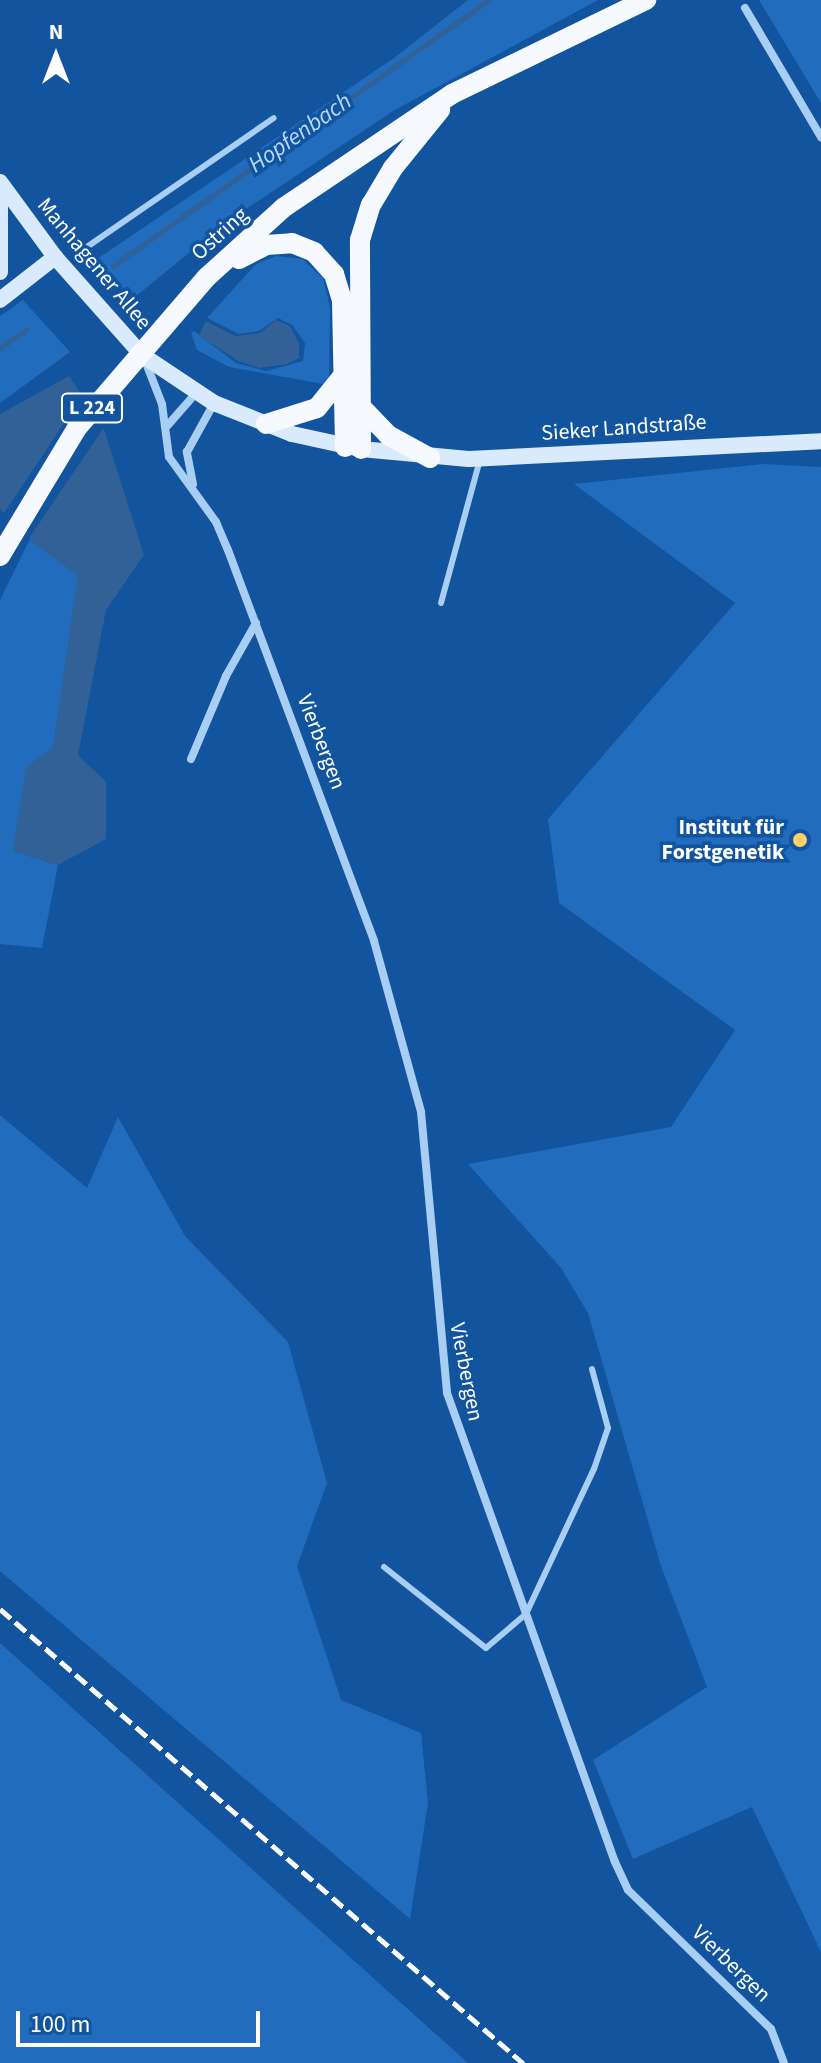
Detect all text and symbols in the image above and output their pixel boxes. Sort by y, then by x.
north arrow [16,16,96,96]
text: N [49,16,63,48]
water label: Hopfenbach [243,87,357,179]
street label: Manhagener Allee [31,193,157,335]
street label: Ostring [186,202,254,266]
road number: L 224 [60,392,124,424]
street label: Sieker Landstraße [541,409,707,447]
street label: Vierbergen [291,691,351,793]
place label: Institut für Forstgenetik [662,814,784,866]
marker: Institut für Forstgenetik [791,831,809,849]
street label: Vierbergen [444,1321,488,1423]
street label: Vierbergen [686,1920,776,2008]
scale bar [20,1995,264,2045]
text: 100 m [30,2007,90,2042]

